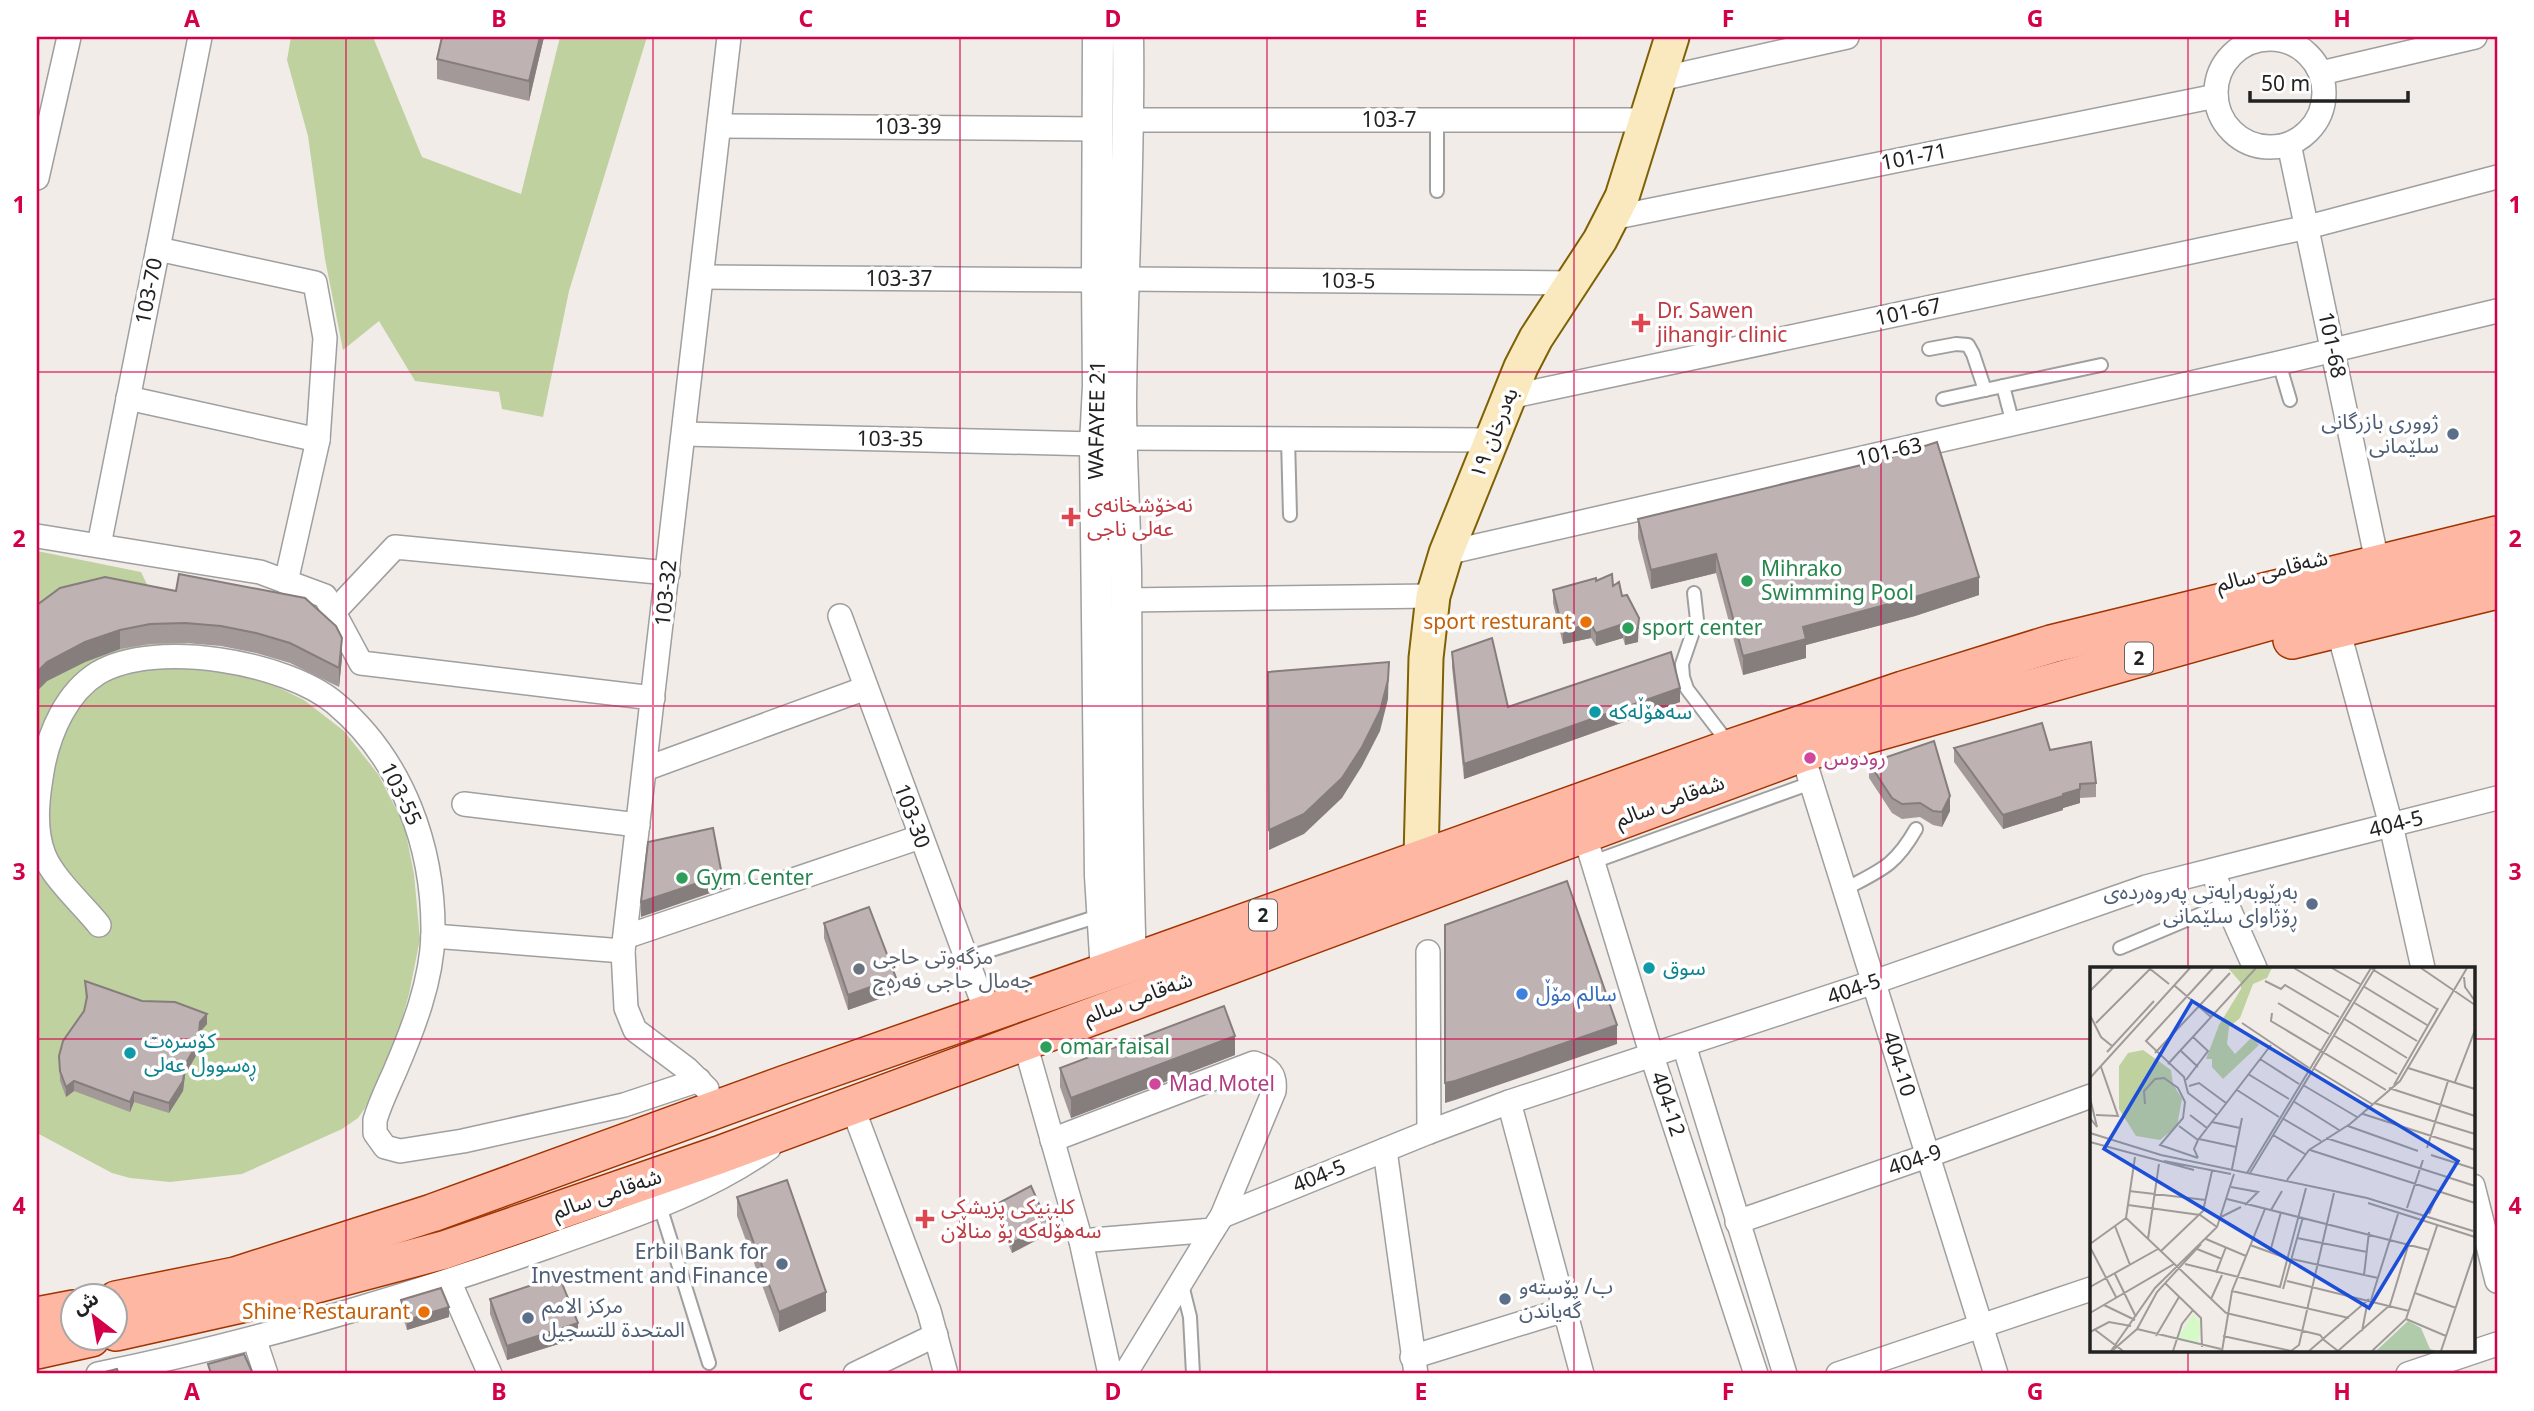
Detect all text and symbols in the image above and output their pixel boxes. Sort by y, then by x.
text: A [184,2,200,34]
text: B [491,2,507,34]
text: C [799,2,814,34]
text: D [1105,2,1121,34]
text: E [1415,2,1427,34]
text: F [1722,2,1734,34]
text: G [2027,2,2043,34]
text: H [2333,2,2351,34]
scale bar [2250,60,2408,104]
text: 50 m [2261,69,2310,97]
street label: 103-7 [1362,105,1416,133]
street label: 103-39 [875,112,941,140]
street label: 101-71 [1878,136,1949,176]
text: 1 [12,188,26,220]
text: 1 [2508,188,2522,220]
street label: 103-70 [128,255,168,326]
street label: 103-37 [866,264,932,292]
street label: 103-5 [1320,266,1376,294]
street label: 101-67 [1872,290,1943,332]
place label: Dr. Sawen jihangir clinic [1655,296,1787,348]
street label: 101-68 [2312,309,2354,380]
marker: Dr. Sawen jihangir clinic [1631,313,1651,333]
street label: WAFAYEE 21 [1081,360,1111,480]
street label: بەدرخان ١٩ [1462,383,1524,482]
place label: ژووری بازرگانی سلێمانی [2321,407,2439,459]
street label: 103-35 [856,423,924,453]
marker: ژووری بازرگانی سلێمانی [2445,426,2461,442]
street label: 101-63 [1853,430,1924,472]
place label: نەخۆشخانەی عەلی ناجی [1087,490,1193,542]
marker: نەخۆشخانەی عەلی ناجی [1061,507,1081,527]
text: 2 [12,522,26,554]
text: 2 [2508,522,2522,554]
street label: شەقامی سالم [2213,543,2331,599]
place label: Mihrako Swimming Pool [1761,554,1914,606]
street label: 103-32 [648,558,682,628]
marker: Mihrako Swimming Pool [1739,573,1755,589]
place label: sport resturant [1423,607,1572,635]
place label: sport center [1642,613,1763,641]
marker: sport resturant [1578,614,1594,630]
marker: sport center [1620,620,1636,636]
road number: 2 [2125,642,2153,674]
place label: سەهۆڵەکە [1609,696,1692,725]
marker: سەهۆڵەکە [1587,704,1603,720]
place label: رودوس [1824,743,1886,771]
marker: رودوس [1802,750,1818,766]
street label: 103-55 [375,757,429,830]
street label: شەقامی سالم [1611,767,1729,835]
street label: 103-30 [888,779,938,852]
street label: 404-5 [2366,803,2426,843]
text: 3 [12,855,26,887]
text: 3 [2508,855,2522,887]
place label: Gym Center [696,863,814,891]
marker: Gym Center [674,870,690,886]
place label: بەڕێوبەرایەتی پەروەردەی ڕۆژاوای سلێمانی [2104,877,2298,933]
marker: بەڕێوبەرایەتی پەروەردەی ڕۆژاوای سلێمانی [2304,896,2320,912]
road number: 2 [1249,900,1277,931]
place label: مزگه‌وتی حاجی جەمال حاجی فەرەج [873,942,1033,996]
place label: سوق [1663,953,1706,981]
marker: سوق [1641,960,1657,976]
marker: مزگه‌وتی حاجی جەمال حاجی فەرەج [851,961,867,977]
street label: شەقامی سالم [1079,964,1197,1032]
street label: 404-5 [1823,966,1884,1010]
inset map [2090,967,2474,1352]
place label: سالم مۆڵ [1536,978,1617,1009]
marker: سالم مۆڵ [1514,986,1530,1002]
place label: کۆسرەت ڕەسوول عەلی [144,1026,257,1082]
street label: 404-10 [1877,1028,1923,1100]
place label: omar faisal [1060,1032,1170,1060]
marker: omar faisal [1038,1039,1054,1055]
marker: کۆسرەت ڕەسوول عەلی [122,1045,138,1061]
street label: 404-12 [1645,1068,1693,1140]
place label: Mad Motel [1169,1069,1275,1097]
marker: Mad Motel [1147,1076,1163,1092]
street label: 404-9 [1884,1137,1945,1181]
street label: 404-5 [1288,1152,1349,1198]
street label: شەقامی سالم [548,1161,666,1227]
text: 4 [12,1189,26,1221]
text: 4 [2508,1189,2522,1221]
place label: کلینیکی پزیشکی سەهۆڵەکە بۆ مناڵان [941,1192,1102,1244]
marker: کلینیکی پزیشکی سەهۆڵەکە بۆ مناڵان [915,1209,935,1229]
place label: Erbil Bank for Investment and Finance [531,1237,768,1289]
marker: Erbil Bank for Investment and Finance [774,1256,790,1272]
place label: ب/ پۆستەو گەیاندن [1519,1272,1613,1324]
north arrow [60,1282,130,1352]
text: ش [67,1285,103,1320]
place label: مركز الامم المتحدة للتسجيل [542,1291,685,1343]
marker: ب/ پۆستەو گەیاندن [1497,1291,1513,1307]
place label: Shine Restaurant [242,1297,410,1325]
marker: Shine Restaurant [416,1304,432,1320]
marker: مركز الامم المتحدة للتسجيل [520,1310,536,1326]
text: A [184,1375,200,1407]
text: B [491,1375,507,1407]
text: C [799,1375,814,1407]
text: D [1105,1375,1121,1407]
text: E [1415,1375,1427,1407]
text: F [1722,1375,1734,1407]
text: G [2027,1375,2043,1407]
text: H [2333,1375,2351,1407]

